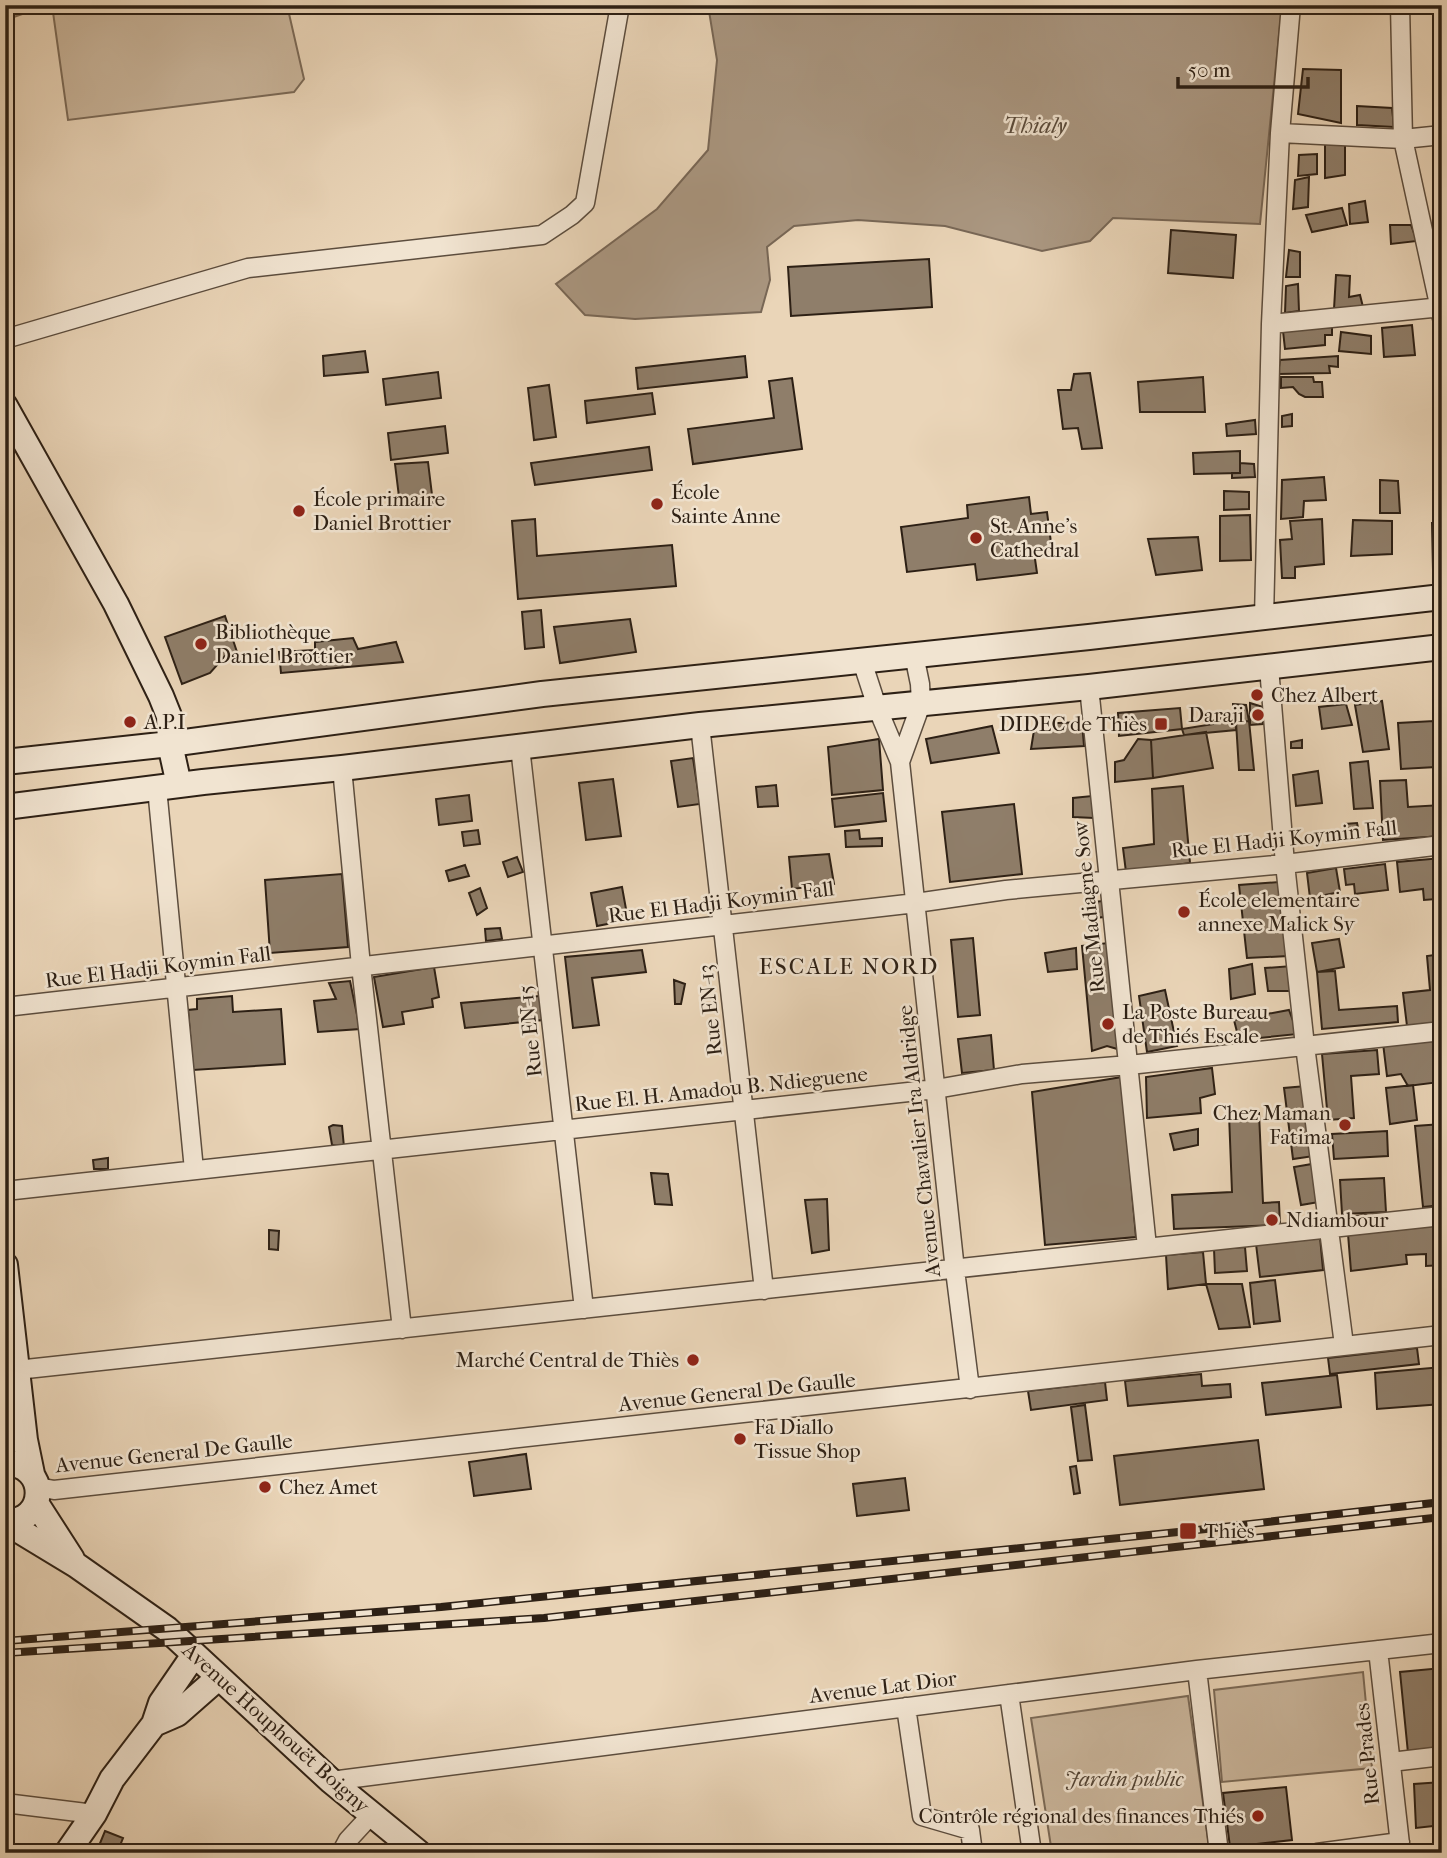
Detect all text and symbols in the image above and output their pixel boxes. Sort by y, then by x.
scale bar [1178,46,1307,90]
text: 50 m [1188,58,1231,82]
water label: Thialy [1004,112,1067,139]
place label: École Sainte Anne [671,480,780,528]
place label: École primaire Daniel Brottier [313,487,451,535]
marker: École Sainte Anne [649,496,665,512]
marker: École primaire Daniel Brottier [291,503,307,519]
place label: St. Anne's Cathedral [990,514,1079,562]
marker: St. Anne's Cathedral [968,530,984,546]
place label: Bibliothèque Daniel Brottier [215,620,353,668]
marker: Bibliothèque Daniel Brottier [193,636,209,652]
place label: Chez Albert [1271,683,1379,707]
marker: Chez Albert [1249,687,1265,703]
place label: Daraji [1188,703,1244,727]
marker: Daraji [1250,707,1266,723]
place label: A.P.I [143,710,186,734]
place label: DIDEC de Thiès [999,712,1147,736]
marker: A.P.I [122,714,138,730]
marker: DIDEC de Thiès [1153,716,1169,732]
street label: Rue El Hadji Koymin Fall [1170,815,1399,863]
street label: Rue Madiagne Sow [1068,818,1110,994]
street label: Rue El Hadji Koymin Fall [607,876,835,928]
place label: École elementaire annexe Malick Sy [1198,888,1360,936]
marker: École elementaire annexe Malick Sy [1176,904,1192,920]
street label: Rue El Hadji Koymin Fall [44,941,272,993]
district label: ESCALE NORD [759,953,939,980]
street label: Rue EN-13 [693,963,727,1057]
street label: Rue EN-15 [513,984,547,1078]
place label: La Poste Bureau de Thiés Escale [1122,1000,1268,1048]
street label: Avenue Chavalier Ira Aldridge [893,1004,945,1279]
marker: La Poste Bureau de Thiés Escale [1100,1016,1116,1032]
street label: Rue El. H. Amadou B. Ndieguene [573,1062,869,1116]
place label: Chez Maman Fatima [1213,1101,1331,1149]
marker: Chez Maman Fatima [1337,1117,1353,1133]
place label: Ndiambour [1286,1208,1389,1232]
marker: Ndiambour [1264,1212,1280,1228]
place label: Marché Central de Thiès [456,1348,679,1372]
marker: Marché Central de Thiès [685,1352,701,1368]
street label: Avenue General De Gaulle [616,1368,857,1416]
place label: Fa Diallo Tissue Shop [754,1415,861,1463]
street label: Avenue General De Gaulle [53,1429,294,1477]
marker: Fa Diallo Tissue Shop [732,1431,748,1447]
place label: Chez Amet [279,1475,378,1499]
marker: Chez Amet [257,1479,273,1495]
place label: Thiès [1204,1519,1255,1543]
marker: Thiès [1178,1521,1198,1541]
street label: Avenue Houphouët Boigny [177,1637,375,1819]
street label: Avenue Lat Dior [807,1666,958,1708]
street label: Rue Prades [1350,1702,1384,1806]
park label: Jardin public [1065,1767,1184,1791]
place label: Contrôle régional des finances Thiés [918,1804,1244,1828]
marker: Contrôle régional des finances Thiés [1250,1808,1266,1824]

